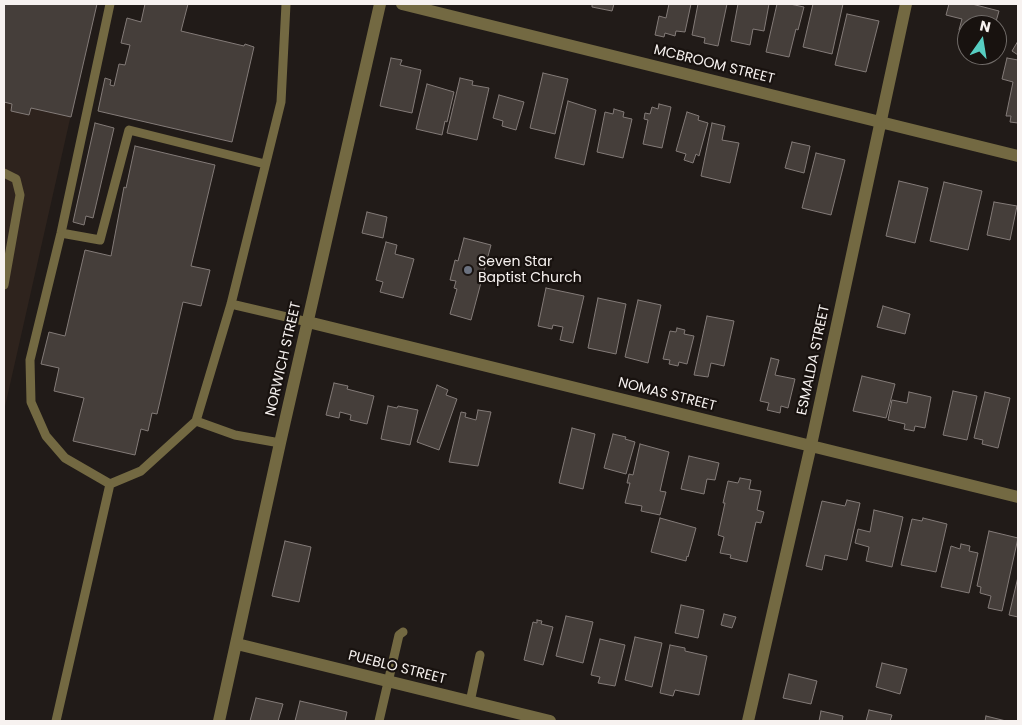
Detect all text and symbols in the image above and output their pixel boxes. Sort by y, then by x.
north arrow [957,15,1007,65]
text: N [978,15,993,37]
street label: MCBROOM STREET [652,42,776,88]
place label: Seven Star Baptist Church [478,254,582,286]
marker: Seven Star Baptist Church [462,264,474,276]
street label: NORWICH STREET [263,300,305,418]
street label: ESMALDA STREET [794,303,834,417]
street label: NOMAS STREET [616,375,718,415]
street label: PUEBLO STREET [346,648,448,688]

